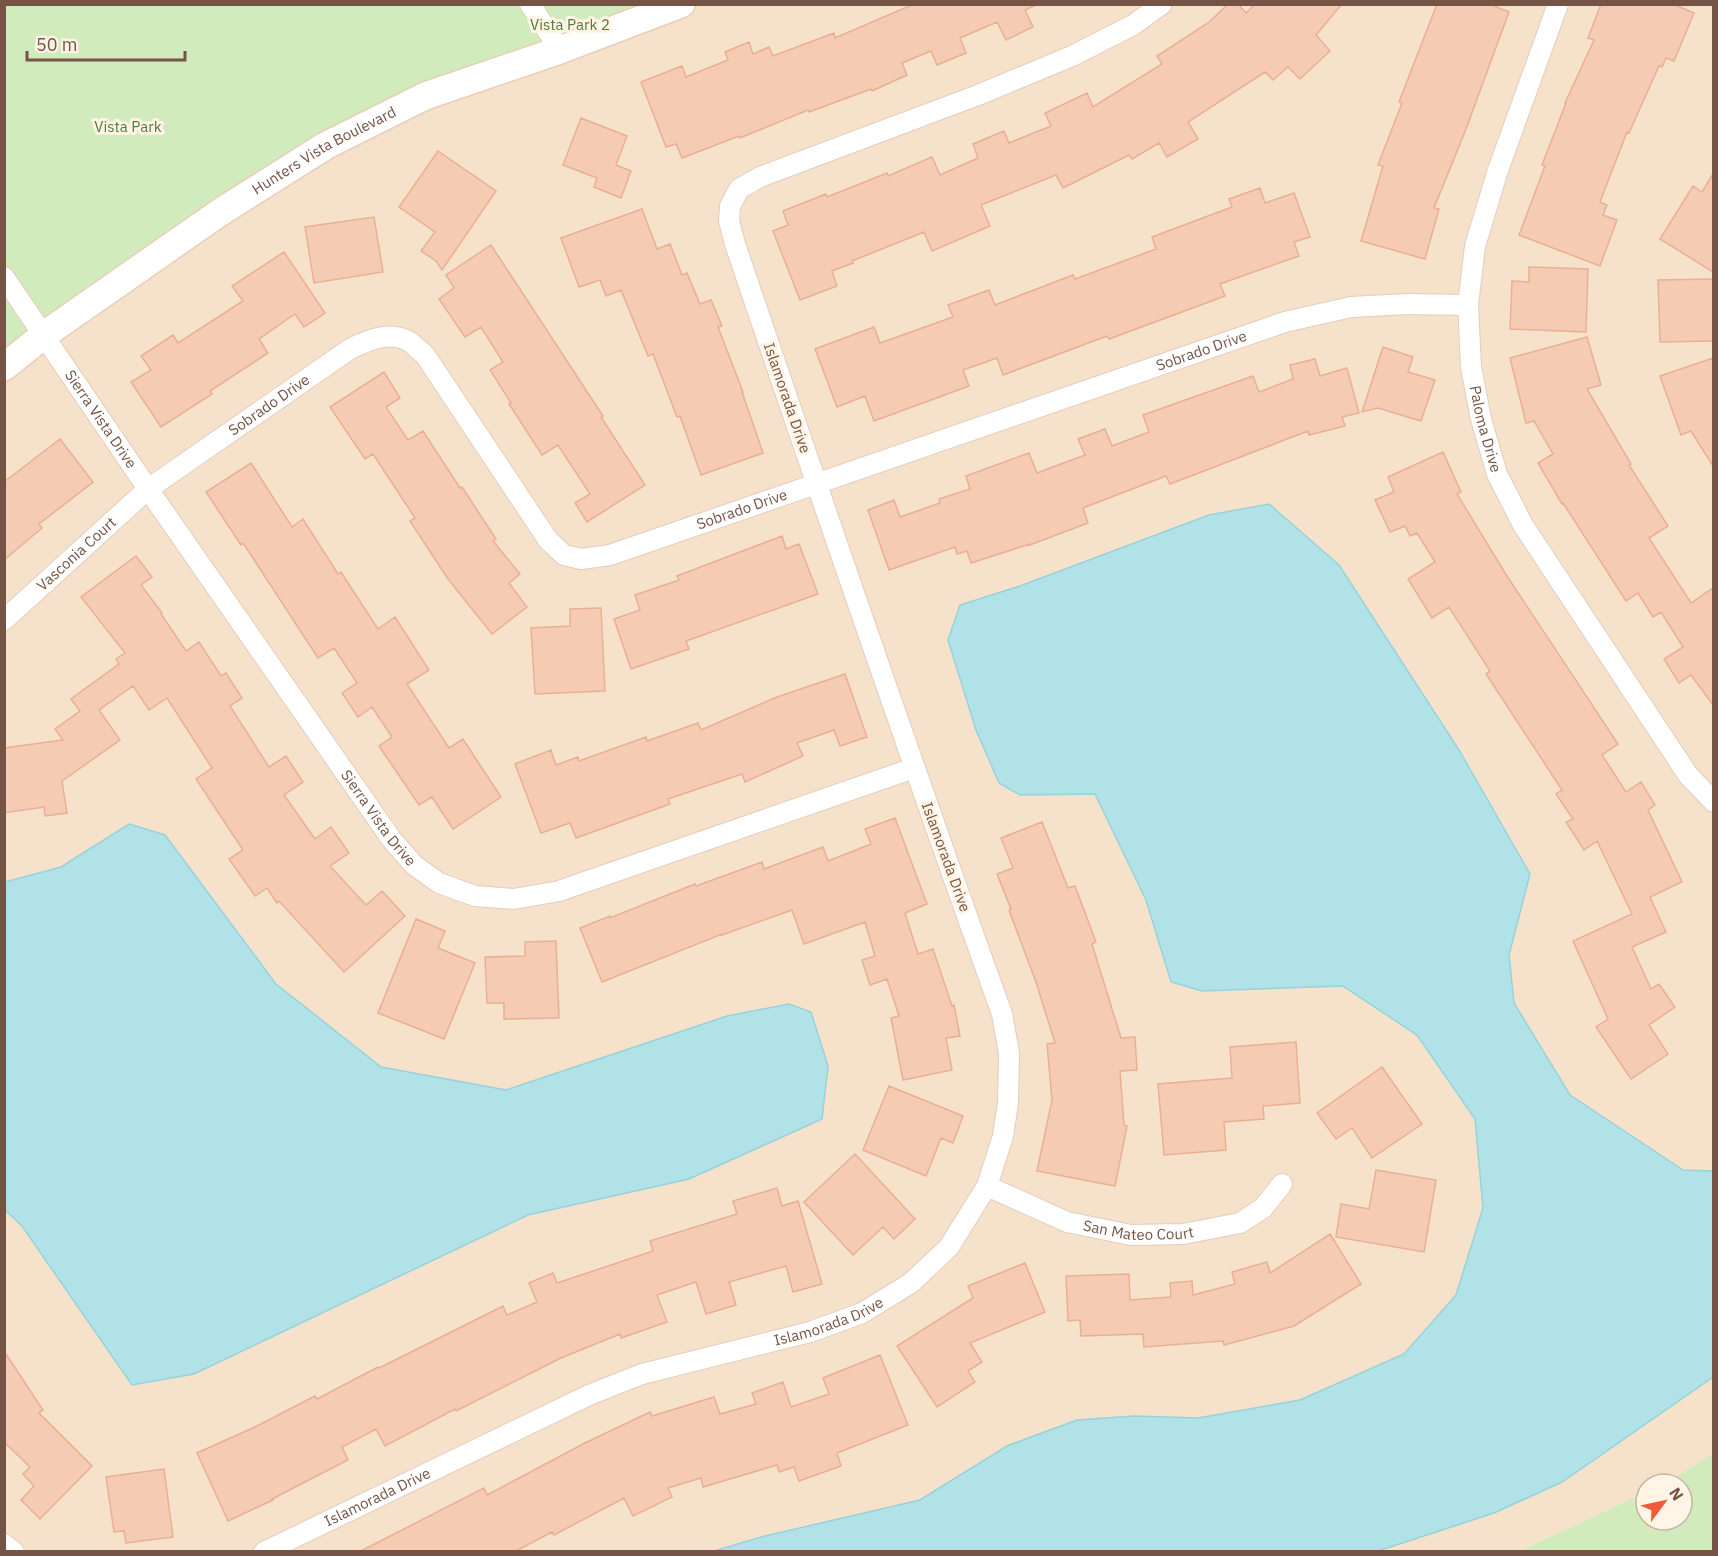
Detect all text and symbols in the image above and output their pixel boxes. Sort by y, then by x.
park label: Vista Park 2 [530,15,610,34]
scale bar [27,24,184,62]
text: 50 m [36,33,78,56]
street label: Hunters Vista Boulevard [248,102,399,199]
park label: Vista Park [94,117,162,136]
street label: Sobrado Drive [1153,326,1249,375]
street label: Islamorada Drive [760,340,815,455]
street label: Sierra Vista Drive [61,366,141,472]
street label: Sobrado Drive [224,370,313,439]
street label: Paloma Drive [1466,384,1506,474]
street label: Sobrado Drive [694,485,790,533]
street label: Vasconia Court [32,513,120,595]
street label: Sierra Vista Drive [337,766,421,870]
street label: Islamorada Drive [918,799,975,914]
street label: San Mateo Court [1081,1215,1195,1244]
street label: Islamorada Drive [772,1292,887,1350]
street label: Islamorada Drive [321,1463,433,1530]
north arrow [1634,1472,1694,1532]
text: N [1665,1484,1688,1504]

